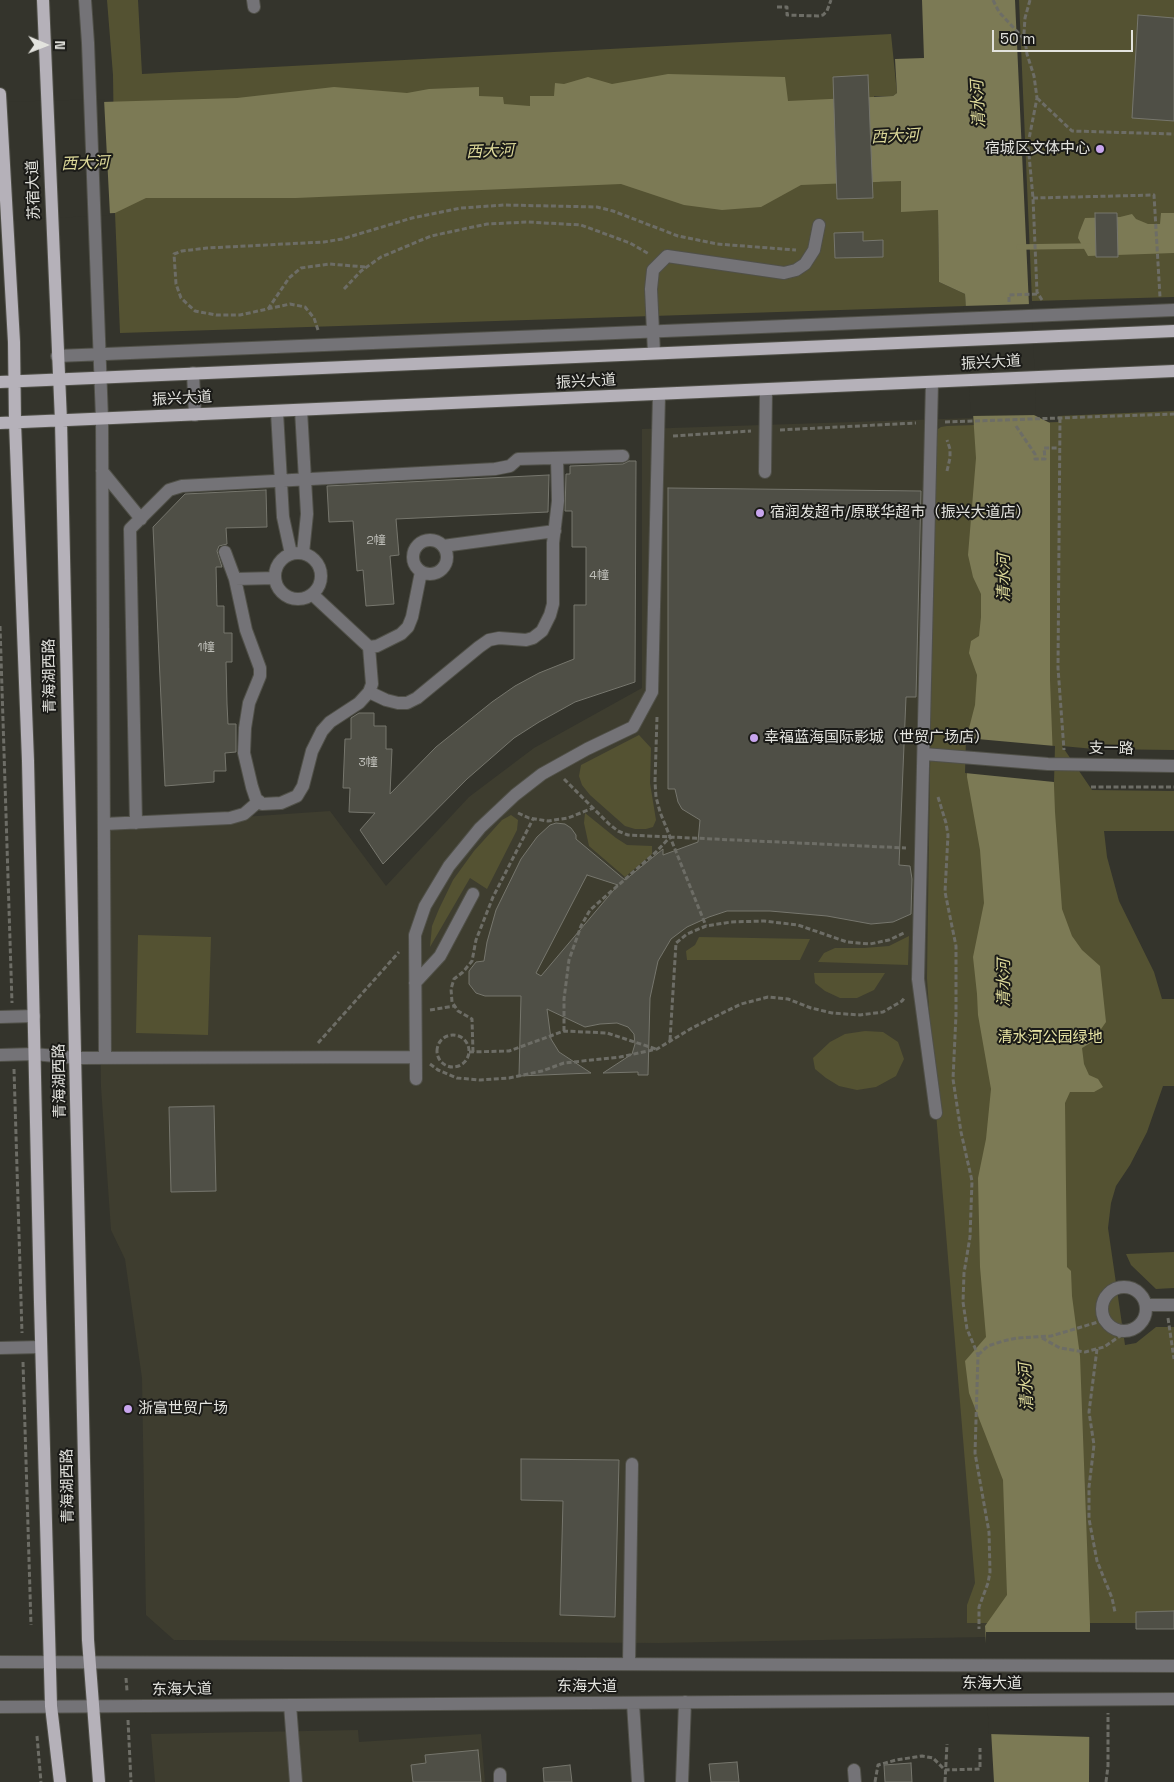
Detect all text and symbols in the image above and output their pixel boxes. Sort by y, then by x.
north arrow [20,20,70,70]
scale bar [994,20,1135,52]
text: 50 m [1000,29,1035,48]
text: N [51,40,69,50]
water label: 清水河 [968,80,990,128]
water label: 西大河 [871,126,919,148]
place label: 宿城区文体中心 [985,140,1090,158]
water label: 西大河 [466,142,514,162]
marker: 宿城区文体中心 [1094,143,1106,155]
water label: 西大河 [61,154,109,174]
street label: 苏宿大道 [24,160,44,220]
street label: 振兴大道 [961,352,1021,374]
street label: 振兴大道 [556,371,616,393]
street label: 振兴大道 [152,388,212,410]
place label: 宿润发超市/原联华超市（振兴大道店） [770,504,1031,522]
marker: 宿润发超市/原联华超市（振兴大道店） [754,507,766,519]
house number: 2幢 [366,534,386,548]
water label: 清水河 [995,554,1015,602]
house number: 4幢 [589,569,609,583]
street label: 青海湖西路 [40,638,60,714]
house number: 1幢 [197,641,215,655]
place label: 幸福蓝海国际影城（世贸广场店） [764,729,989,747]
marker: 幸福蓝海国际影城（世贸广场店） [748,732,760,744]
street label: 支一路 [1088,740,1134,758]
house number: 3幢 [358,756,378,770]
water label: 清水河 [995,959,1015,1007]
park label: 清水河公园绿地 [998,1029,1102,1047]
street label: 青海湖西路 [50,1043,70,1119]
water label: 清水河 [1016,1363,1038,1411]
place label: 浙富世贸广场 [138,1400,228,1418]
marker: 浙富世贸广场 [122,1403,134,1415]
street label: 青海湖西路 [58,1448,78,1524]
street label: 东海大道 [962,1675,1022,1693]
street label: 东海大道 [557,1678,617,1696]
street label: 东海大道 [152,1680,212,1700]

